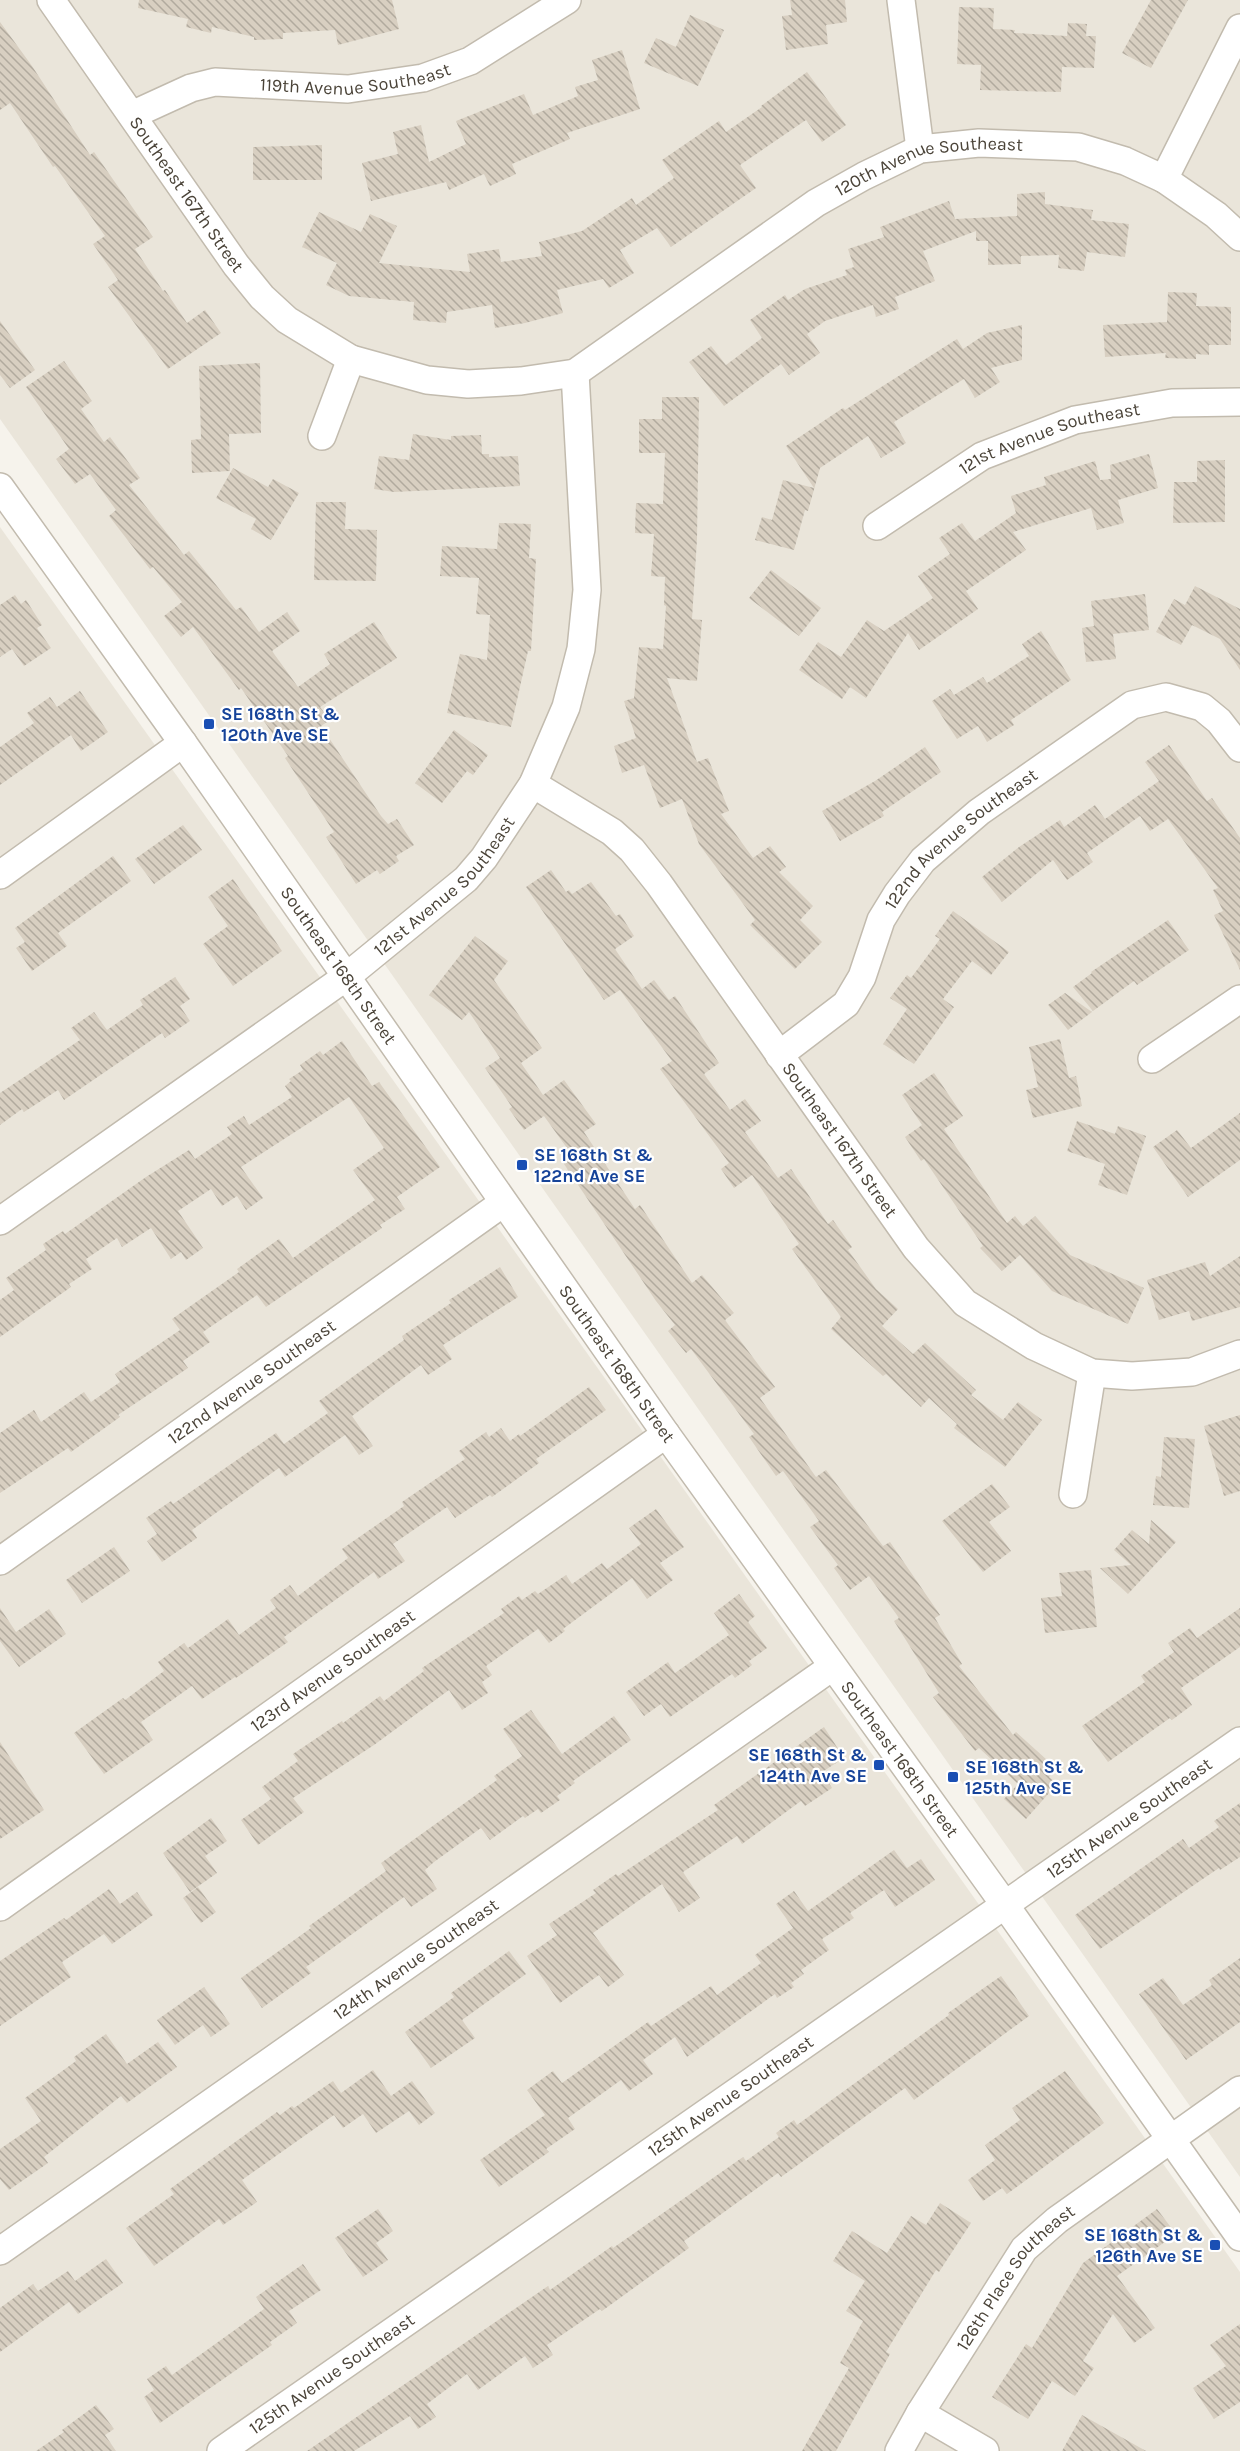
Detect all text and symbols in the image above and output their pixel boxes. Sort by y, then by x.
street label: 119th Avenue Southeast [259,58,454,101]
street label: Southeast 167th Street [125,112,249,277]
street label: 120th Avenue Southeast [831,132,1024,201]
street label: 121st Avenue Southeast [954,398,1142,479]
place label: SE 168th St & 120th Ave SE [221,703,340,746]
marker: SE 168th St & 120th Ave SE [202,717,216,731]
street label: 122nd Avenue Southeast [879,763,1042,913]
street label: 121st Avenue Southeast [369,812,520,961]
street label: Southeast 168th Street [276,882,401,1049]
street label: Southeast 167th Street [777,1058,902,1222]
place label: SE 168th St & 122nd Ave SE [534,1144,653,1187]
marker: SE 168th St & 122nd Ave SE [515,1158,529,1172]
street label: Southeast 168th Street [554,1280,680,1447]
street label: 122nd Avenue Southeast [164,1314,340,1449]
street label: 123rd Avenue Southeast [246,1605,419,1737]
street label: Southeast 168th Street [836,1676,964,1842]
place label: SE 168th St & 124th Ave SE [748,1744,867,1787]
street label: 125th Avenue Southeast [1042,1753,1216,1883]
place label: SE 168th St & 125th Ave SE [965,1756,1084,1799]
marker: SE 168th St & 124th Ave SE [872,1758,886,1772]
marker: SE 168th St & 125th Ave SE [946,1770,960,1784]
street label: 124th Avenue Southeast [329,1894,503,2025]
street label: 125th Avenue Southeast [644,2031,818,2161]
street label: 126th Place Southeast [951,2200,1079,2355]
place label: SE 168th St & 126th Ave SE [1084,2224,1203,2267]
marker: SE 168th St & 126th Ave SE [1208,2238,1222,2252]
street label: 125th Avenue Southeast [245,2308,419,2439]

